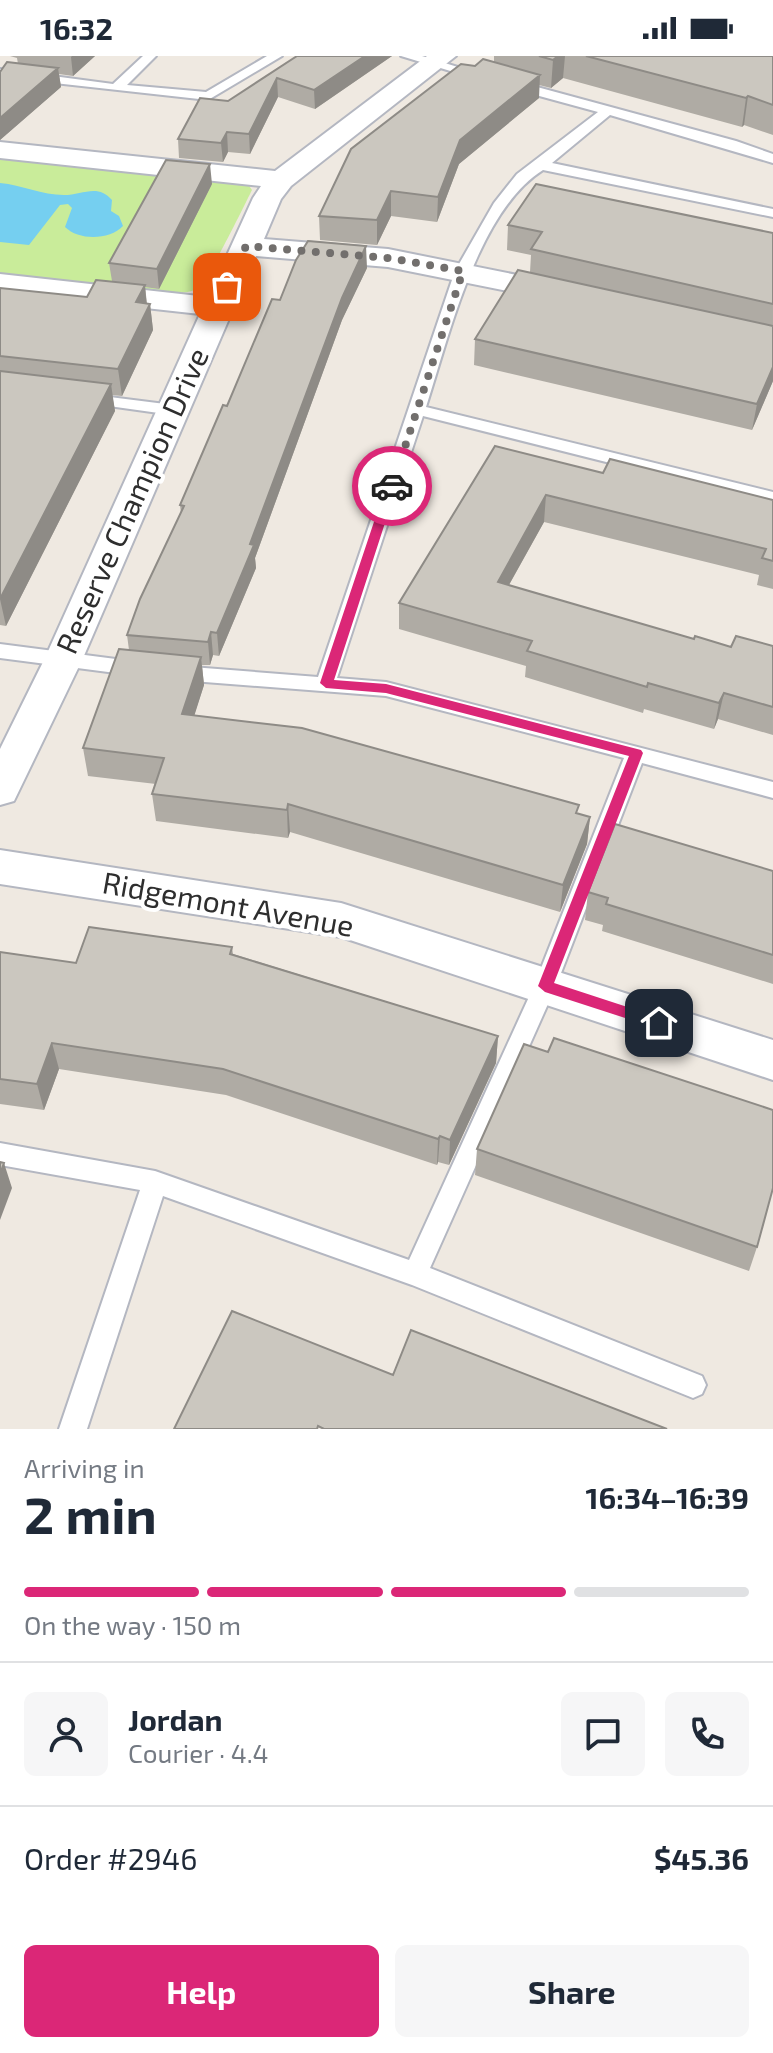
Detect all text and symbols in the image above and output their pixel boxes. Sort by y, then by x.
text: 16:32 [40,10,113,46]
pin [193,253,261,321]
icon: bag [205,265,249,309]
street label: Reserve Champion Drive [47,342,215,659]
courier [352,446,432,526]
icon: car [370,464,414,508]
street label: Ridgemont Avenue [100,863,357,943]
pin [625,989,693,1057]
icon: home [637,1001,681,1045]
text: Arriving in [24,1452,145,1483]
text: 16:34–16:39 [586,1479,749,1515]
text: 2 min [24,1482,157,1544]
text: On the way · 150 m [24,1609,241,1640]
button: person [24,1692,108,1776]
button: chat [561,1692,645,1776]
button: phone [665,1692,749,1776]
text: Jordan [128,1701,223,1737]
text: Courier · 4.4 [128,1737,269,1768]
text: Order #2946 [24,1840,197,1876]
text: $45.36 [654,1840,749,1876]
button: Help [24,1945,379,2037]
button: Share [395,1945,749,2037]

